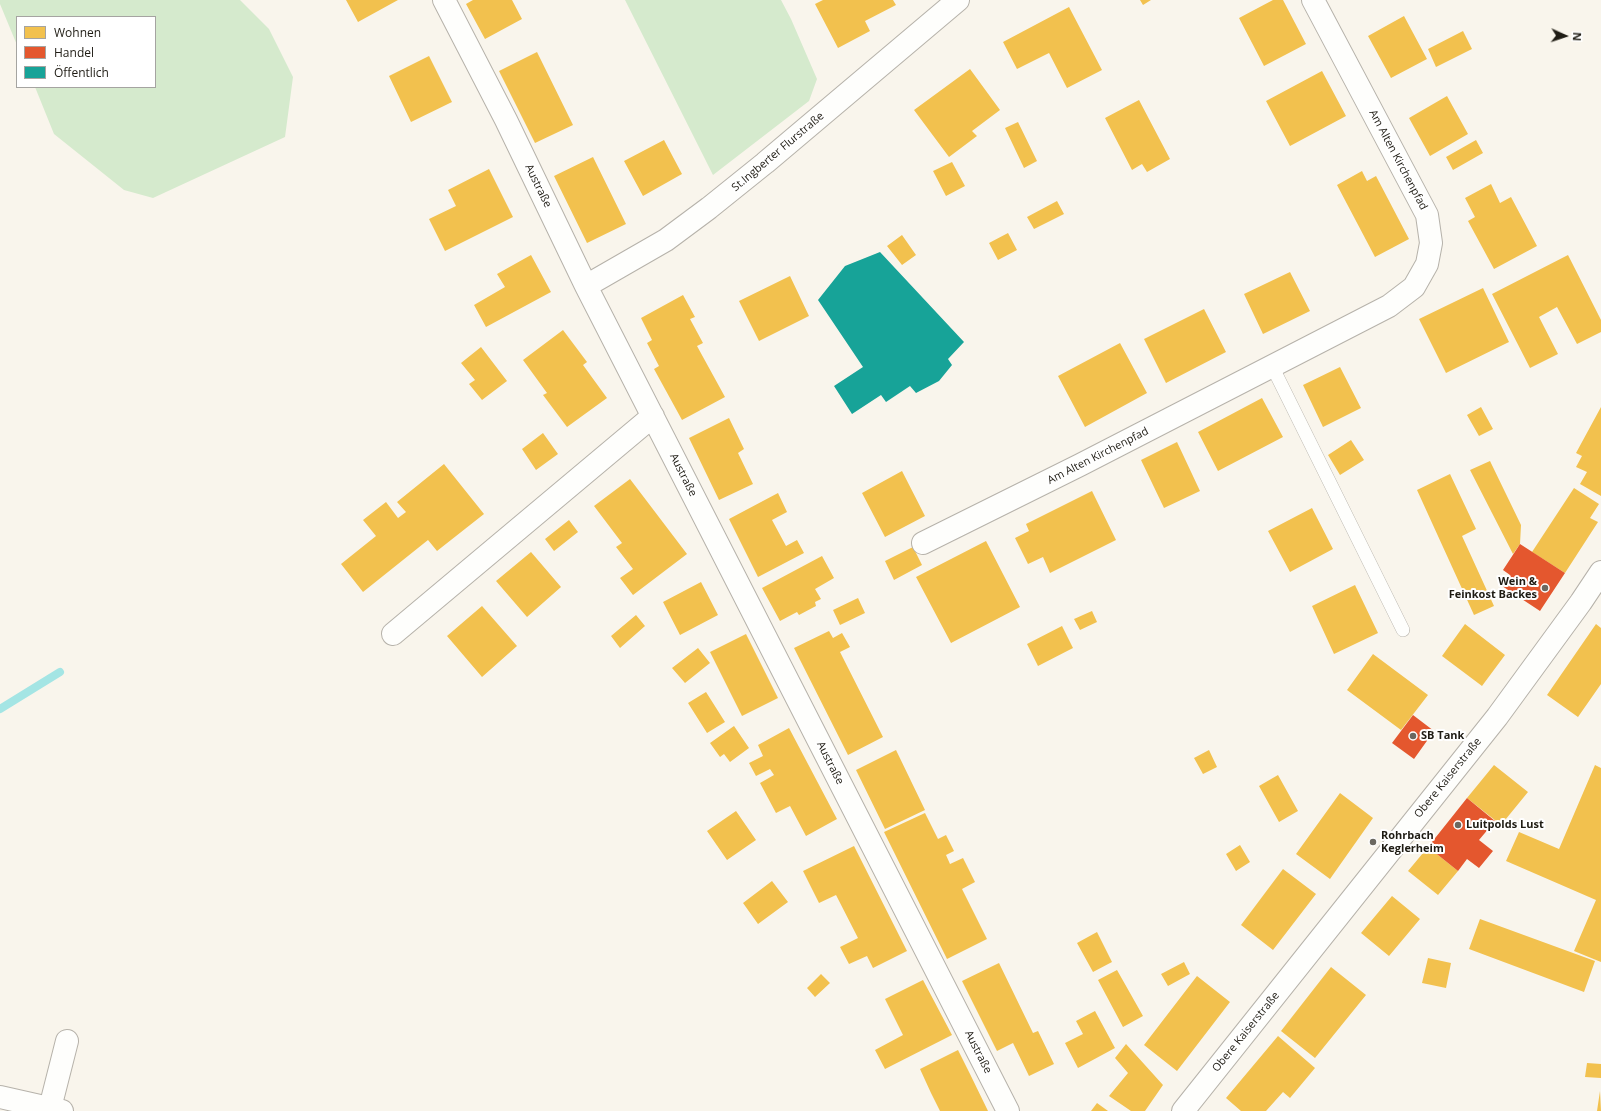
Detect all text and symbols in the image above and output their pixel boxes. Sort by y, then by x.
legend [16,16,156,88]
north arrow [1545,16,1585,56]
text: Wohnen [54,24,101,41]
text: N [1570,32,1585,42]
text: Handel [54,44,94,61]
text: Öffentlich [54,64,109,81]
street label: Am Alten Kirchenpfad [1366,108,1430,212]
street label: St.Ingberter Flurstraße [729,110,827,194]
street label: Austraße [522,162,554,210]
street label: Am Alten Kirchenpfad [1045,425,1151,487]
street label: Austraße [667,451,699,499]
place label: Wein & Feinkost Backes [1449,575,1537,601]
marker: Wein & Feinkost Backes [1540,583,1550,593]
place label: SB Tank [1421,729,1464,743]
marker: SB Tank [1408,731,1418,741]
street label: Obere Kaiserstraße [1412,735,1484,821]
street label: Austraße [814,739,846,787]
place label: Luitpolds Lust [1466,818,1544,832]
marker: Luitpolds Lust [1453,820,1463,830]
place label: Rohrbach Keglerheim [1381,829,1444,855]
marker: Rohrbach Keglerheim [1368,837,1378,847]
street label: Obere Kaiserstraße [1210,989,1282,1075]
street label: Austraße [962,1028,994,1076]

